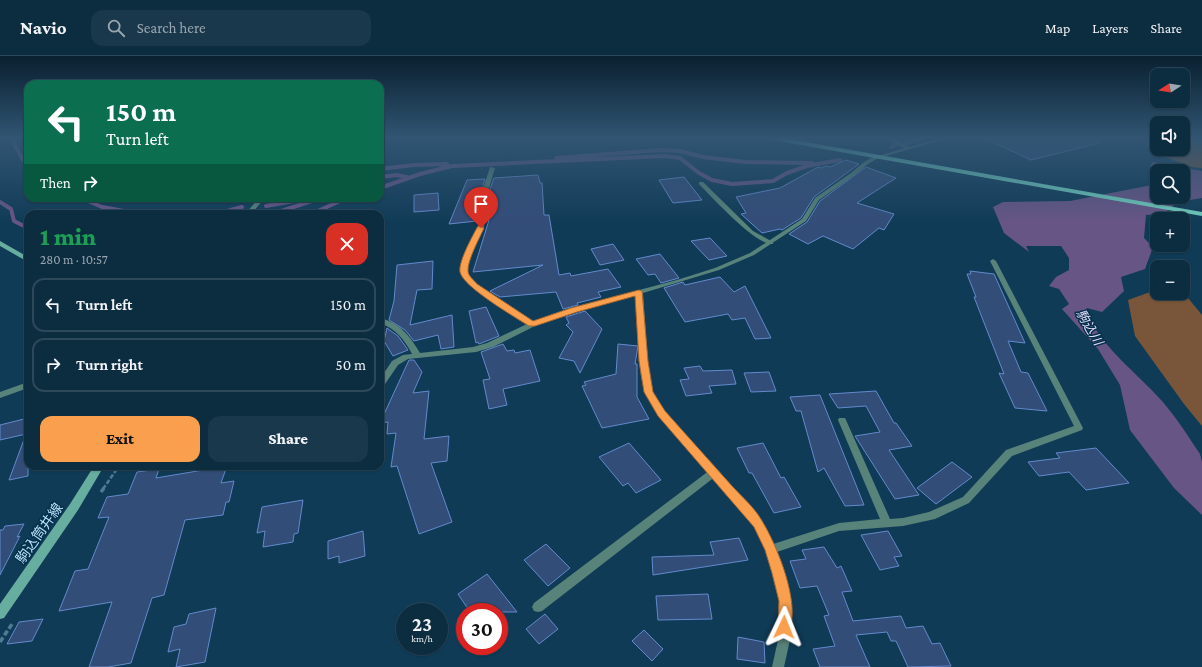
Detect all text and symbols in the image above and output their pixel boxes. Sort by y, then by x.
search box [91,10,371,46]
text: Navio [20,17,67,38]
icon: search [105,17,127,39]
text: Search here [137,20,206,36]
text: Map [1045,20,1070,36]
text: Layers [1092,20,1129,36]
text: Share [1151,20,1182,36]
north arrow [1150,68,1190,108]
map controls [1150,68,1190,300]
icon: left [40,96,92,148]
text: 150 m [106,96,176,127]
button: sound [1150,116,1190,156]
text: Turn left [106,129,169,149]
button: search [1150,164,1190,204]
icon: right [79,172,101,194]
text: Then [40,175,71,191]
pin [464,187,498,228]
icon: arrive [470,193,492,215]
button: + [1150,212,1190,252]
text: 1 min [40,223,96,250]
button: close [326,223,368,265]
text: 280 m · 10:57 [40,252,108,267]
button: − [1150,260,1190,300]
icon: left [42,294,64,316]
text: Turn left [76,297,132,313]
text: 150 m [331,297,366,313]
water label: 駒込川 [1073,307,1107,350]
icon: right [42,354,64,376]
text: Turn right [76,357,143,373]
text: 50 m [336,357,366,373]
button: Exit [40,416,200,462]
button: Share [208,416,368,462]
street label: 駒込筒井線 [12,500,66,566]
speed limit sign: 30 [456,603,508,655]
position arrow [763,606,805,648]
text: 23 [412,613,432,635]
text: km/h [411,633,433,644]

